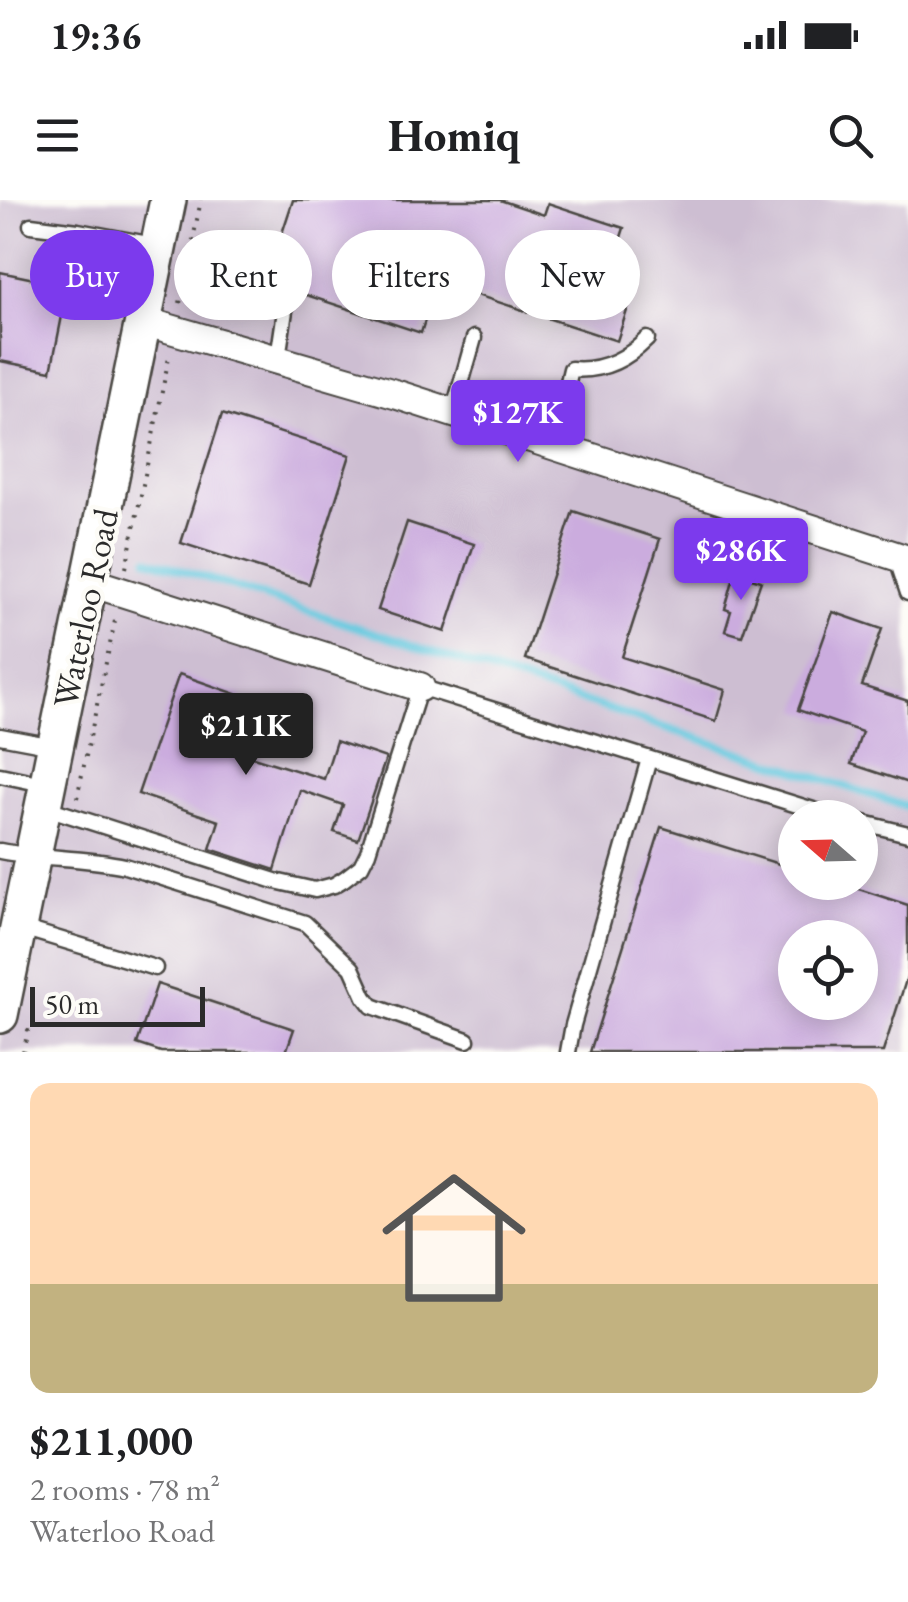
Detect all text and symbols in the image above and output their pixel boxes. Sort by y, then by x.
text: 19:36 [50,11,141,60]
text: Homiq [388,106,520,164]
icon: menu [30,108,85,163]
icon: search [823,108,878,163]
chip: Buy [30,230,154,320]
chip: Rent [174,230,312,320]
chip: Filters [332,230,485,320]
chip: New [505,230,640,320]
pin: $127K [448,380,588,465]
text: $127K [473,391,563,433]
street label: Waterloo Road [42,504,128,712]
pin: $286K [671,518,811,603]
text: $286K [696,529,786,571]
pin: $211K [176,693,316,778]
text: $211K [201,704,291,746]
north arrow [778,800,878,900]
map controls [778,800,878,1020]
button: locate [778,920,878,1020]
scale bar [30,982,205,1026]
text: 50 m [45,986,99,1022]
icon: home [364,1148,544,1328]
text: $211,000 [30,1413,193,1468]
text: 2 rooms · 78 m² [30,1468,220,1510]
text: Waterloo Road [30,1510,215,1552]

